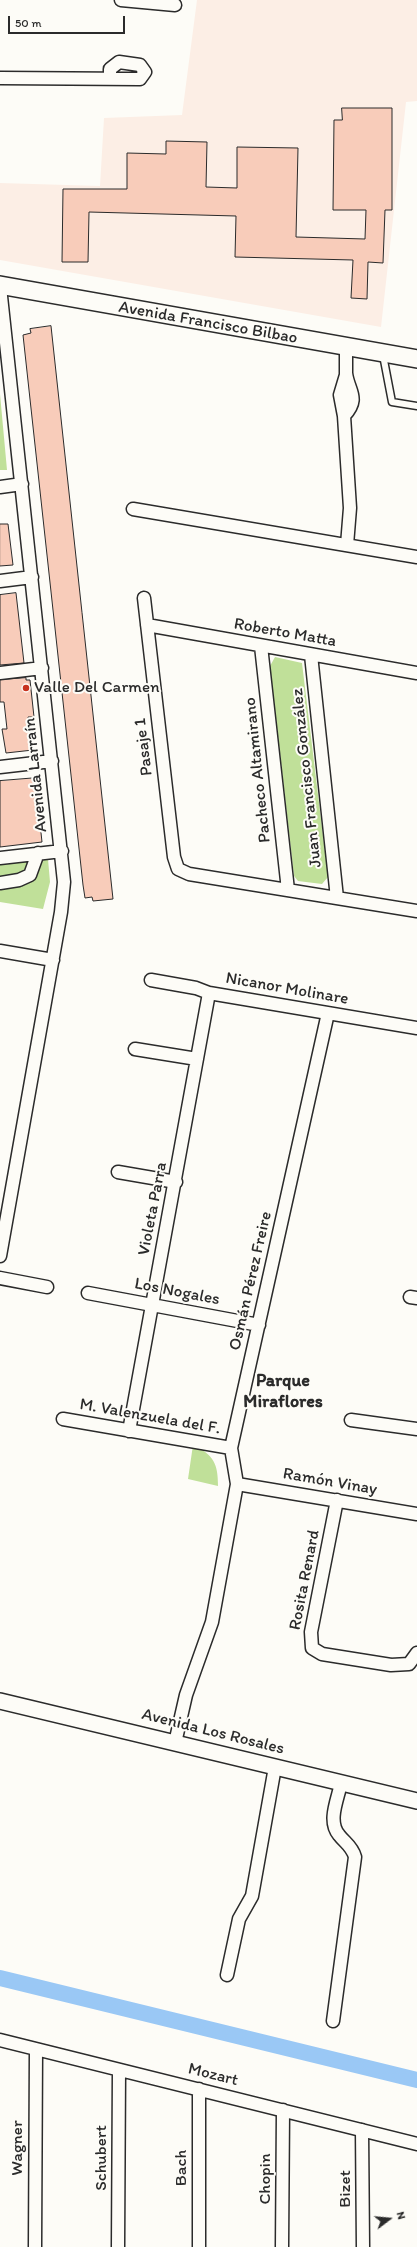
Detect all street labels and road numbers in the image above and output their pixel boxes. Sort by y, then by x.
street label: Avenida Francisco Bilbao [117,297,299,349]
street label: Roberto Matta [232,614,338,652]
street label: Juan Francisco González [287,687,327,869]
street label: Pacheco Altamirano [240,696,276,844]
street label: Avenida Larraín [20,717,52,833]
street label: Pasaje 1 [130,717,158,777]
street label: Nicanor Molinare [224,968,350,1010]
street label: Violeta Parra [134,1161,172,1257]
street label: Osmán Pérez Freire [225,1210,277,1352]
street label: Los Nogales [133,1274,221,1310]
street label: M. Valenzuela del F. [78,1395,222,1439]
street label: Ramón Vinay [281,1464,379,1500]
street label: Rosita Renard [285,1528,325,1632]
street label: Avenida Los Rosales [140,1704,286,1760]
street label: Mozart [186,2059,240,2091]
street label: Wagner [8,2120,28,2176]
street label: Schubert [92,2125,112,2191]
street label: Bach [172,2150,192,2186]
street label: Chopin [256,2153,276,2205]
street label: Bizet [336,2170,356,2208]

